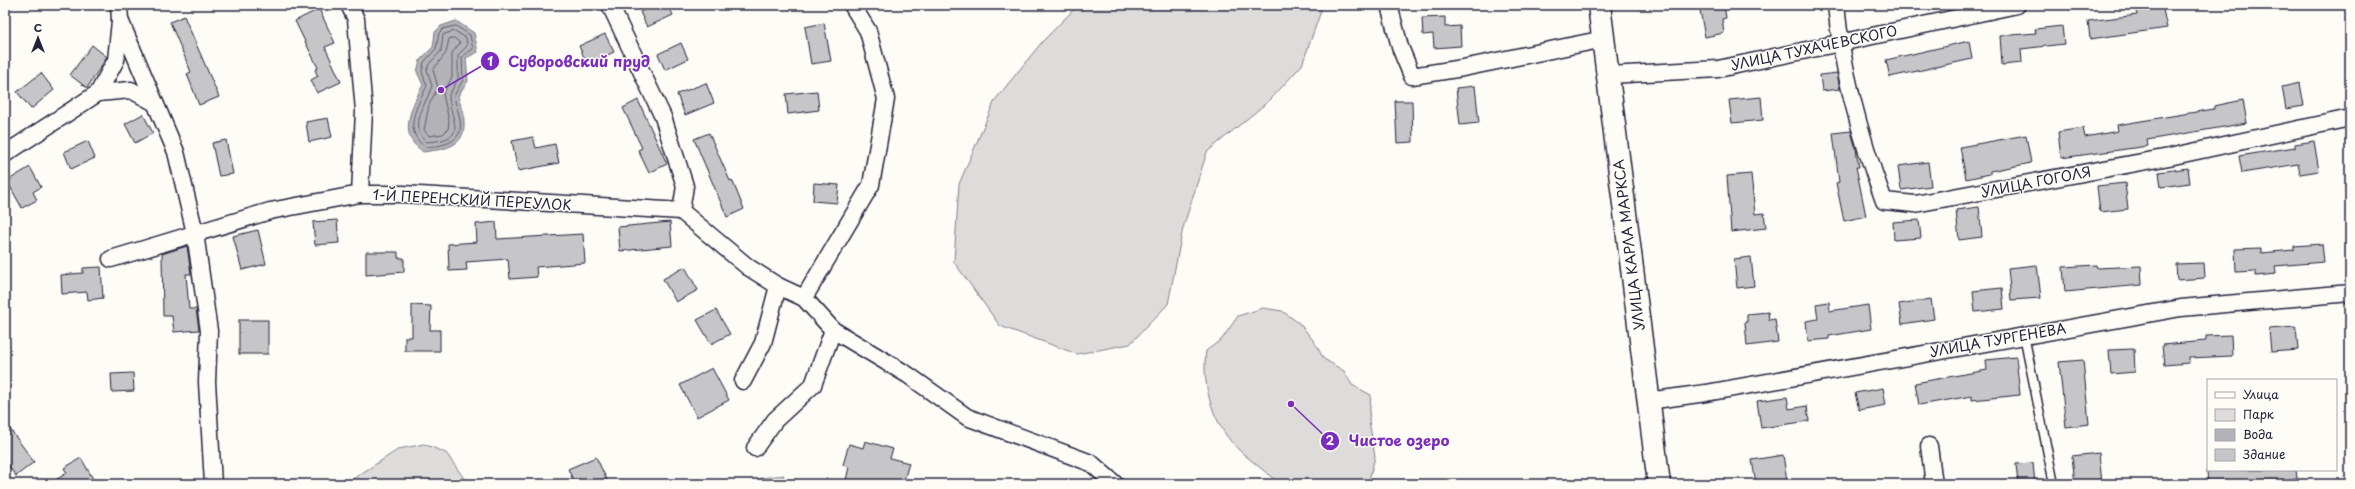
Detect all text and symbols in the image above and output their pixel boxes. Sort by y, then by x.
north arrow [18,18,58,58]
text: С [34,19,42,36]
street label: УЛИЦА ТУХАЧЕВСКОГО [1729,20,1899,75]
callout: Суворовский пруд [480,48,658,75]
text: Суворовский пруд [508,49,650,72]
text: 1 [487,52,493,70]
street label: УЛИЦА КАРЛА МАРКСА [1608,158,1649,332]
street label: УЛИЦА ГОГОЛЯ [1979,161,2093,202]
street label: 1-Й ПЕРЕНСКИЙ ПЕРЕУЛОК [372,184,572,215]
street label: УЛИЦА ТУРГЕНЕВА [1928,317,2068,362]
legend [2207,379,2337,471]
text: Улица [2243,385,2279,403]
text: Парк [2243,405,2275,423]
text: Вода [2243,425,2273,443]
callout: Чистое озеро [1320,428,1457,455]
text: Чистое озеро [1349,428,1450,451]
text: 2 [1326,431,1335,449]
text: Здание [2243,445,2285,463]

